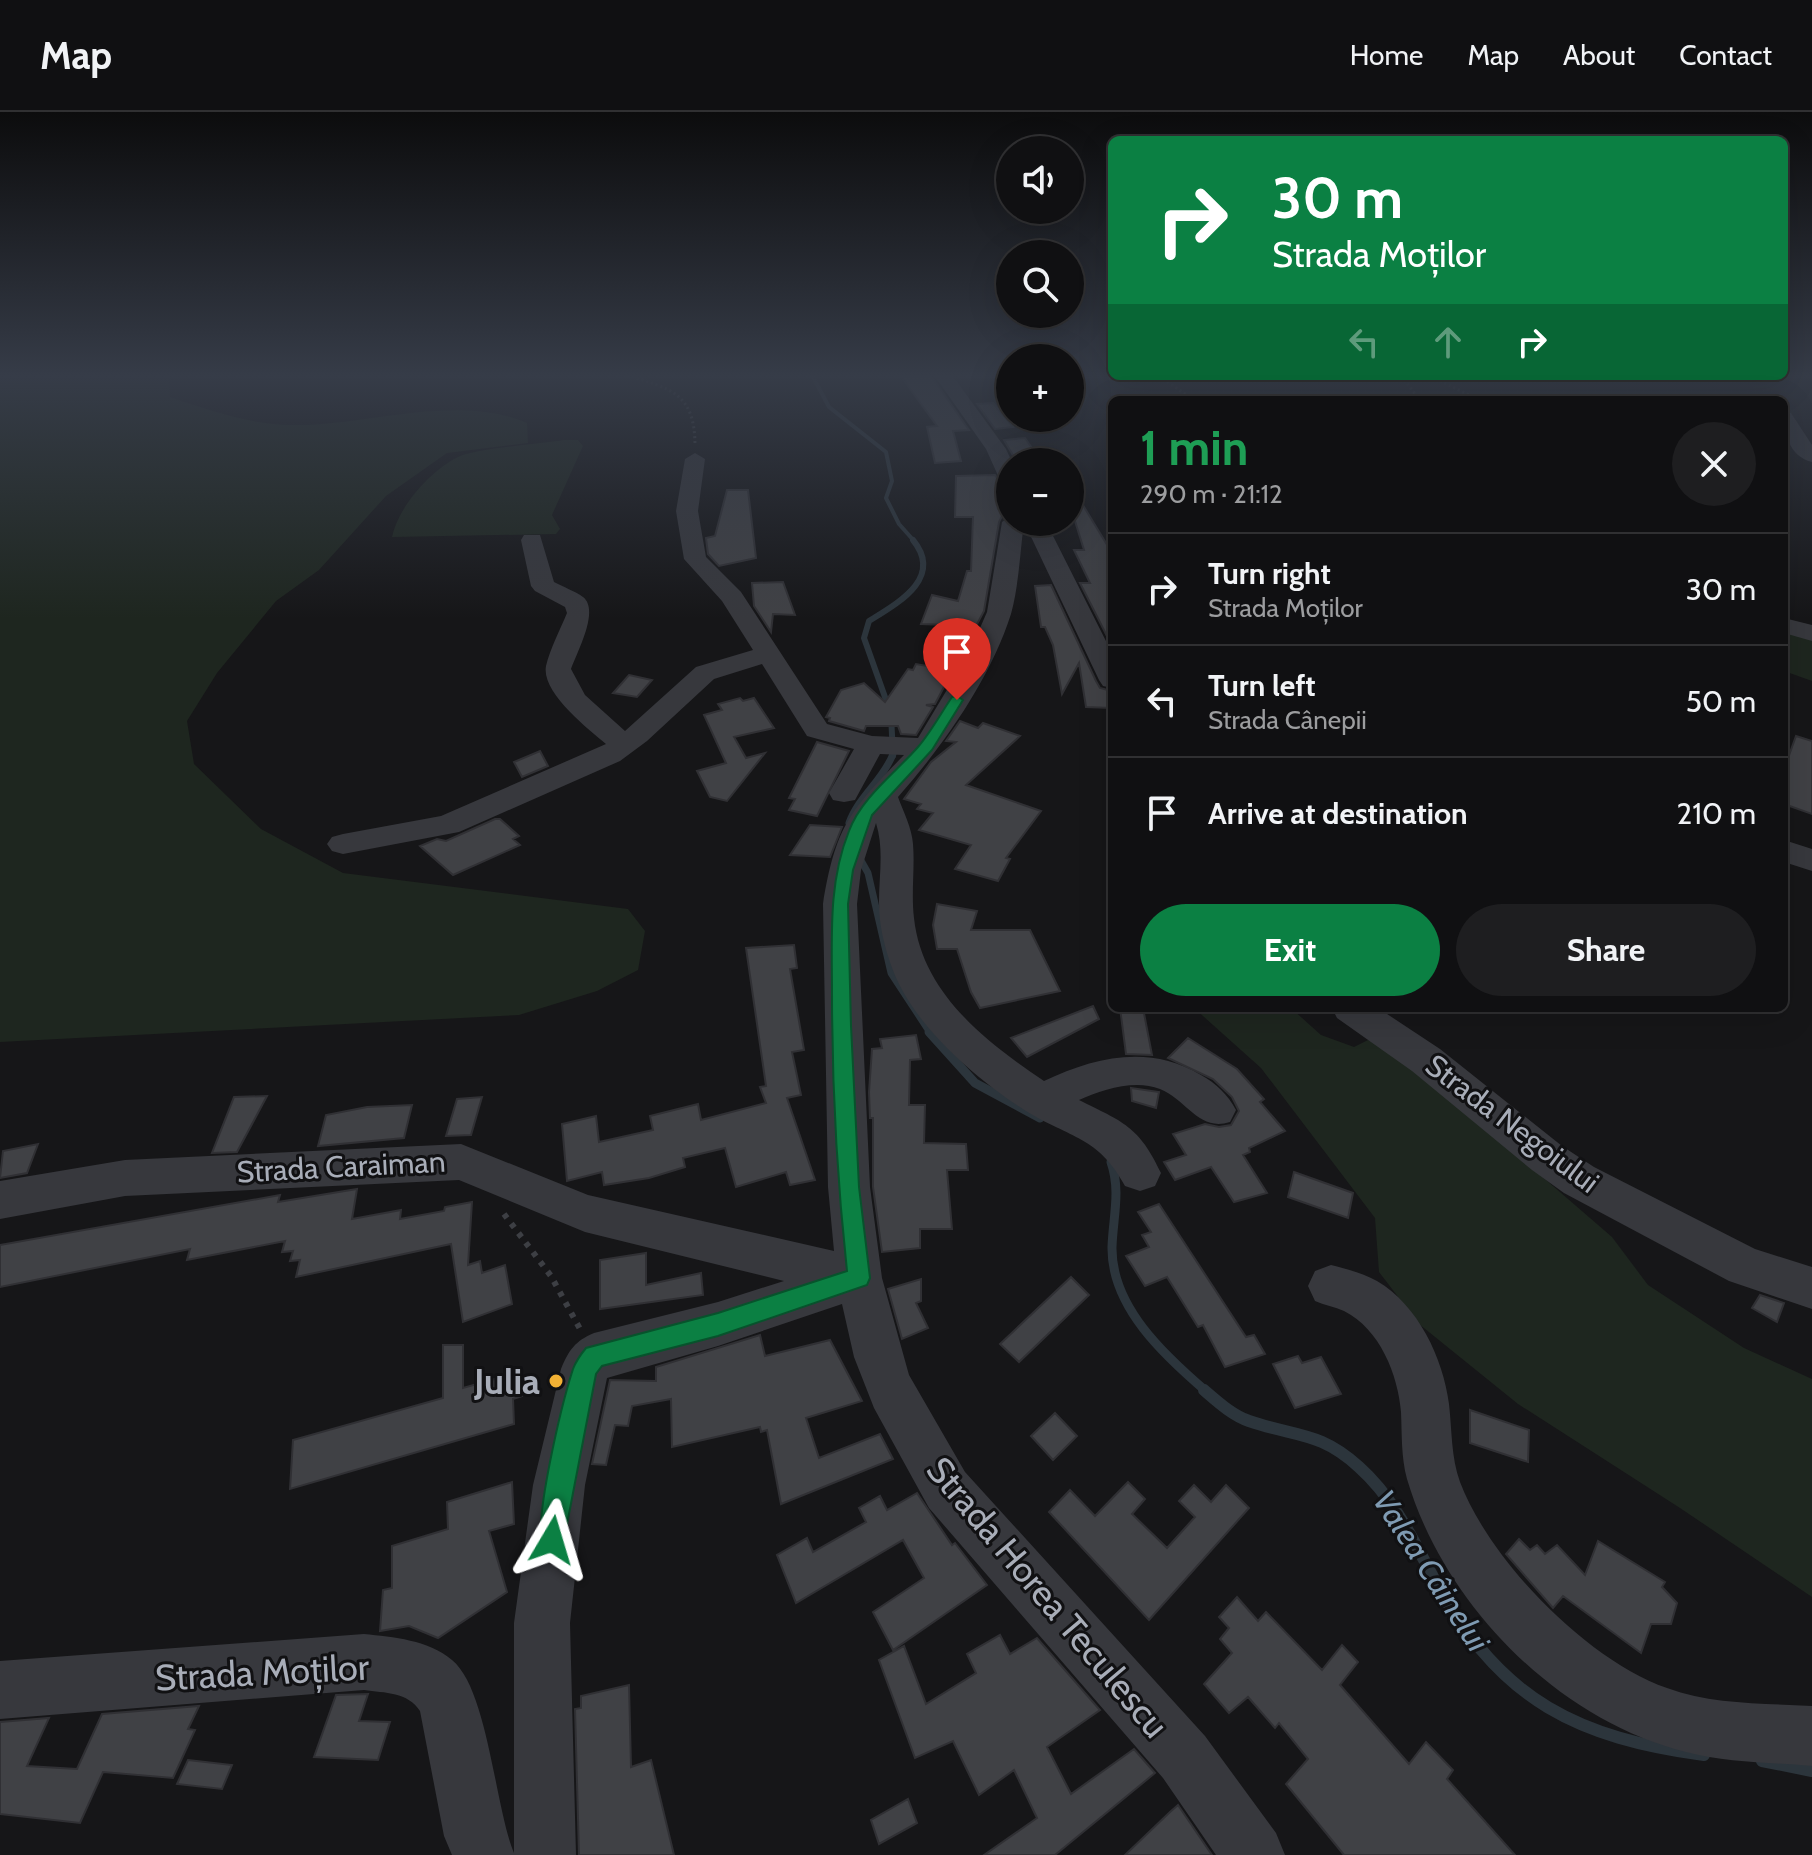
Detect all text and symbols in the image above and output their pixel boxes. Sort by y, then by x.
text: Map [40,32,112,79]
text: Home [1350,38,1423,72]
text: Map [1467,38,1519,72]
text: About [1563,38,1635,72]
text: Contact [1679,38,1772,72]
map controls [996,136,1084,536]
button: sound [996,136,1084,224]
text: 30 m [1272,164,1403,232]
icon: right [1140,168,1244,272]
text: Strada Moților [1272,232,1486,276]
button: search [996,240,1084,328]
icon: left [1342,320,1386,364]
icon: ahead [1426,320,1470,364]
icon: right [1510,320,1554,364]
button: + [996,344,1084,432]
text: 1 min [1140,419,1248,477]
button: close [1672,422,1756,506]
button: − [996,448,1084,536]
text: 290 m · 21:12 [1140,478,1283,510]
text: Turn right [1208,555,1331,592]
icon: right [1140,567,1184,611]
text: 30 m [1686,571,1756,608]
text: Strada Moților [1208,592,1363,624]
pin [923,618,991,700]
icon: arrive [935,630,979,674]
text: Turn left [1208,667,1316,704]
icon: left [1140,679,1184,723]
text: 50 m [1686,683,1756,720]
text: Strada Cânepii [1208,704,1367,736]
icon: arrive [1140,791,1184,835]
text: Arrive at destination [1208,795,1468,832]
text: 210 m [1676,795,1756,832]
button: Exit [1140,904,1440,996]
button: Share [1456,904,1756,996]
street label: Strada Negoiului [1418,1046,1606,1201]
street label: Strada Caraiman [236,1143,446,1190]
place label: Julia [473,1359,540,1403]
marker: Julia [547,1372,565,1390]
street label: Strada Horea Teculescu [918,1448,1178,1746]
water label: Valea Câinelui [1365,1483,1498,1659]
position arrow [510,1498,594,1582]
street label: Strada Moților [154,1644,371,1702]

